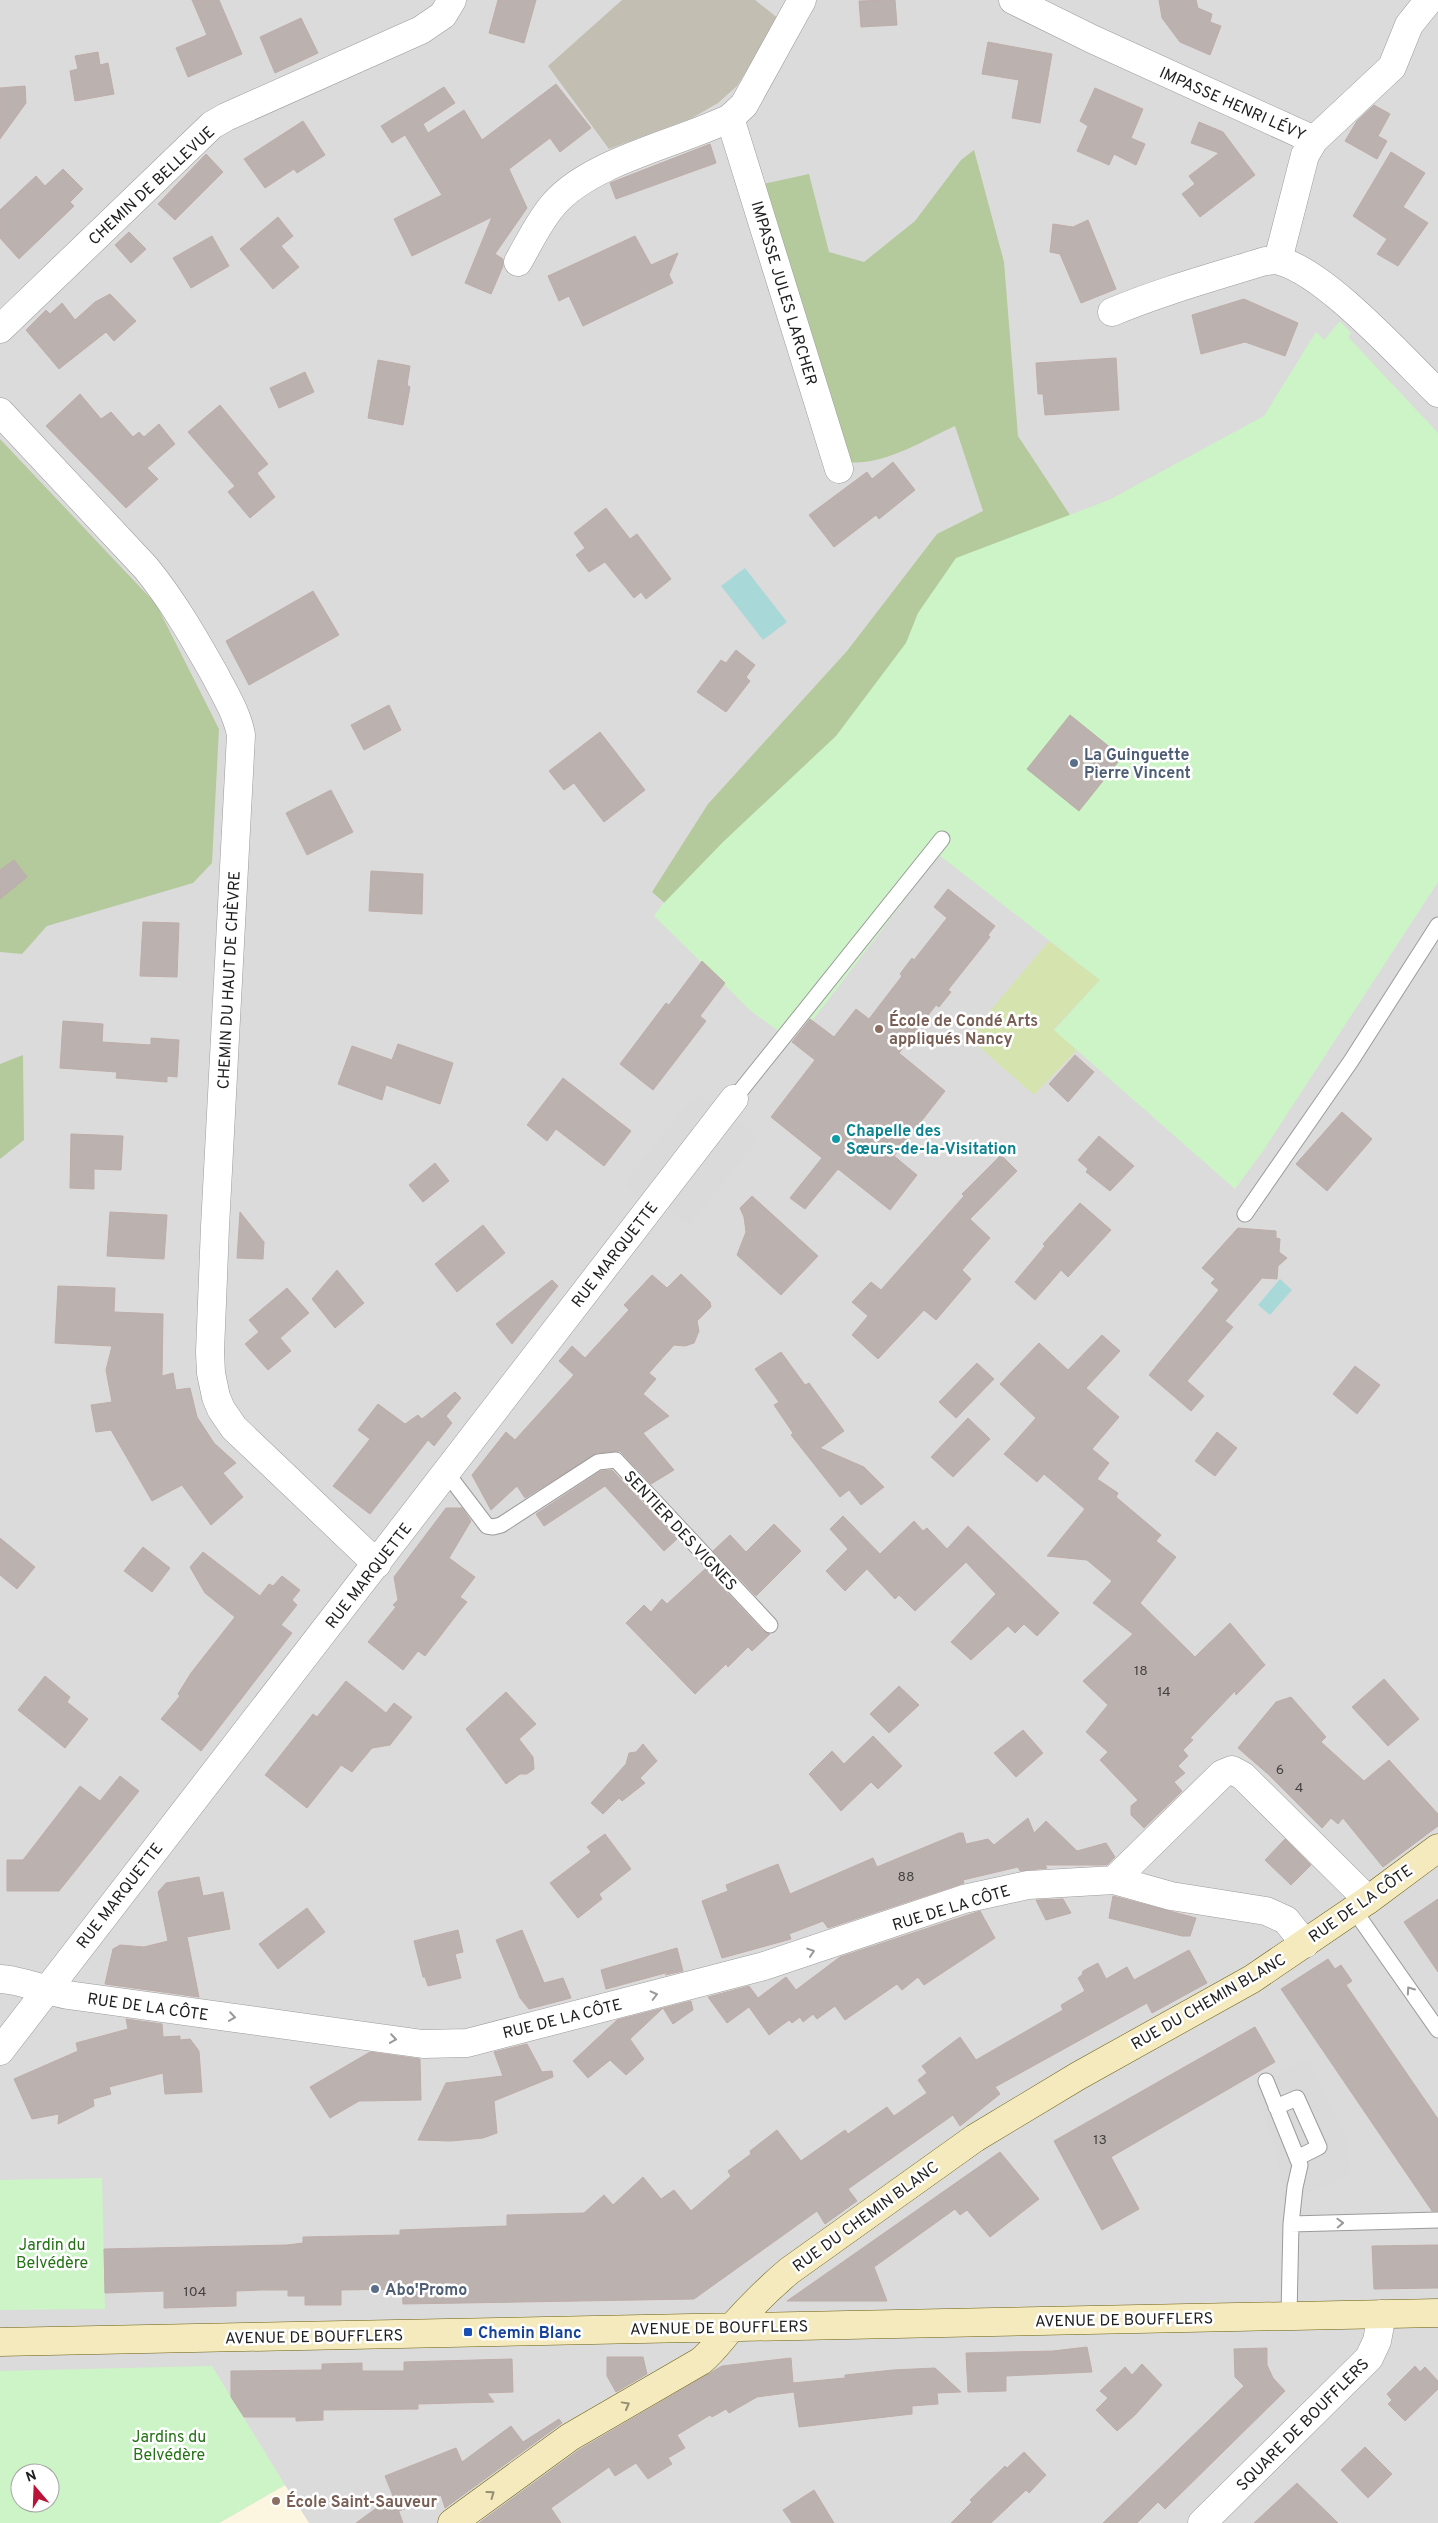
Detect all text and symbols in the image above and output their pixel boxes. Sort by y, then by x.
street label: IMPASSE HENRI LÉVY [1156,62,1309,146]
street label: CHEMIN DE BELLEVUE [85,123,220,250]
street label: IMPASSE JULES LARCHER [745,199,821,388]
place label: La Guinguette Pierre Vincent [1084,746,1191,784]
marker: La Guinguette Pierre Vincent [1068,757,1080,769]
street label: CHEMIN DU HAUT DE CHÈVRE [212,870,246,1090]
place label: École de Condé Arts appliqués Nancy [889,1010,1038,1050]
marker: École de Condé Arts appliqués Nancy [873,1023,885,1035]
place label: Chapelle des Sœurs-de-la-Visitation [846,1122,1016,1160]
marker: Chapelle des Sœurs-de-la-Visitation [830,1133,842,1145]
street label: RUE MARQUETTE [568,1198,663,1312]
street label: SENTIER DES VIGNES [619,1467,740,1596]
street label: RUE MARQUETTE [322,1519,417,1633]
house number: 18 [1134,1663,1148,1680]
house number: 14 [1157,1684,1171,1701]
house number: 6 [1276,1762,1284,1779]
house number: 4 [1295,1780,1303,1797]
street label: RUE MARQUETTE [73,1839,168,1953]
street label: RUE DE LA CÔTE [1304,1860,1417,1948]
house number: 88 [897,1869,915,1886]
street label: RUE DE LA CÔTE [890,1880,1013,1936]
one-way arrow [806,1947,814,1957]
street label: RUE DU CHEMIN BLANC [1128,1950,1290,2055]
one-way arrow [1407,1987,1416,1996]
street label: RUE DE LA CÔTE [86,1988,210,2026]
one-way arrow [650,1990,658,2001]
street label: RUE DE LA CÔTE [500,1994,624,2044]
one-way arrow [228,2011,236,2022]
one-way arrow [389,2034,397,2044]
house number: 13 [1093,2132,1107,2149]
street label: RUE DU CHEMIN BLANC [789,2158,943,2277]
one-way arrow [1336,2217,1344,2228]
park label: Jardin du Belvédère [16,2236,88,2274]
place label: Abo'Promo [385,2281,467,2301]
marker: Abo'Promo [369,2283,381,2295]
house number: 104 [184,2284,206,2301]
street label: AVENUE DE BOUFFLERS [1035,2309,1213,2333]
street label: AVENUE DE BOUFFLERS [630,2317,808,2341]
place label: Chemin Blanc [478,2324,582,2344]
street label: AVENUE DE BOUFFLERS [225,2326,403,2350]
marker: Chemin Blanc [462,2326,474,2338]
street label: SQUARE DE BOUFFLERS [1233,2355,1374,2496]
one-way arrow [621,2401,630,2411]
park label: Jardins du Belvédère [132,2428,206,2466]
north arrow [10,2463,60,2513]
text: N [24,2467,39,2487]
place label: École Saint-Sauveur [286,2491,438,2513]
one-way arrow [485,2491,495,2500]
marker: École Saint-Sauveur [270,2495,282,2507]

